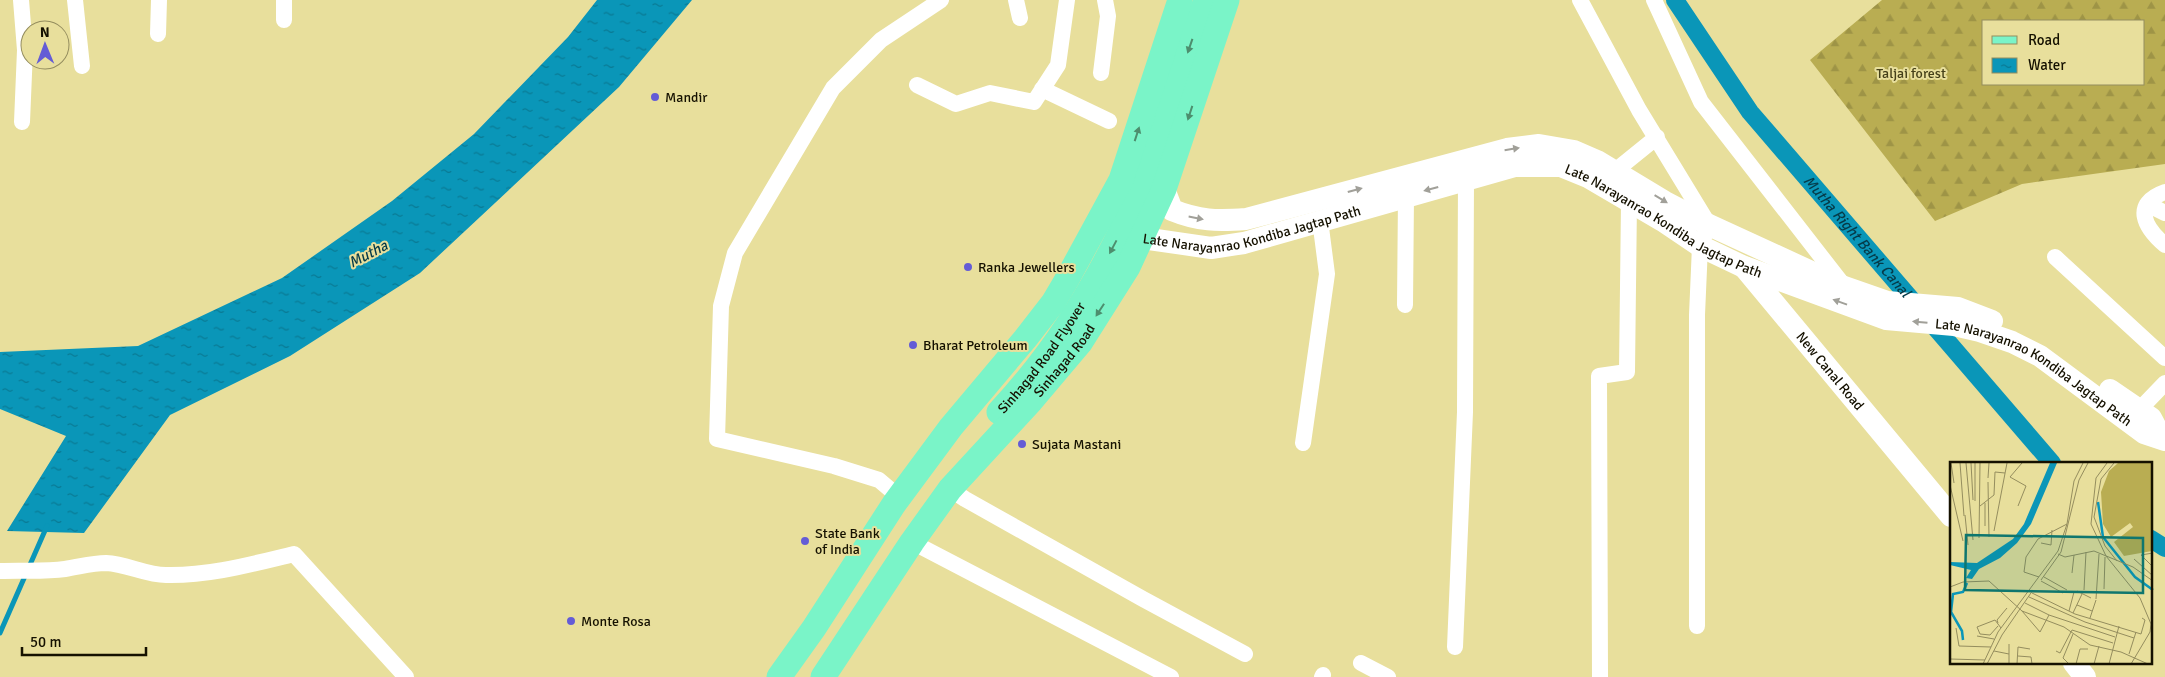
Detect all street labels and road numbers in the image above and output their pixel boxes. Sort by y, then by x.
street label: Late Narayanrao Kondiba Jagtap Path [1562,160,1764,282]
street label: Late Narayanrao Kondiba Jagtap Path [1142,202,1363,257]
street label: Sinhagad Road Flyover [992,298,1086,416]
street label: Late Narayanrao Kondiba Jagtap Path [1934,315,2135,430]
street label: Sinhagad Road [1029,320,1097,400]
street label: New Canal Road [1792,328,1867,414]

